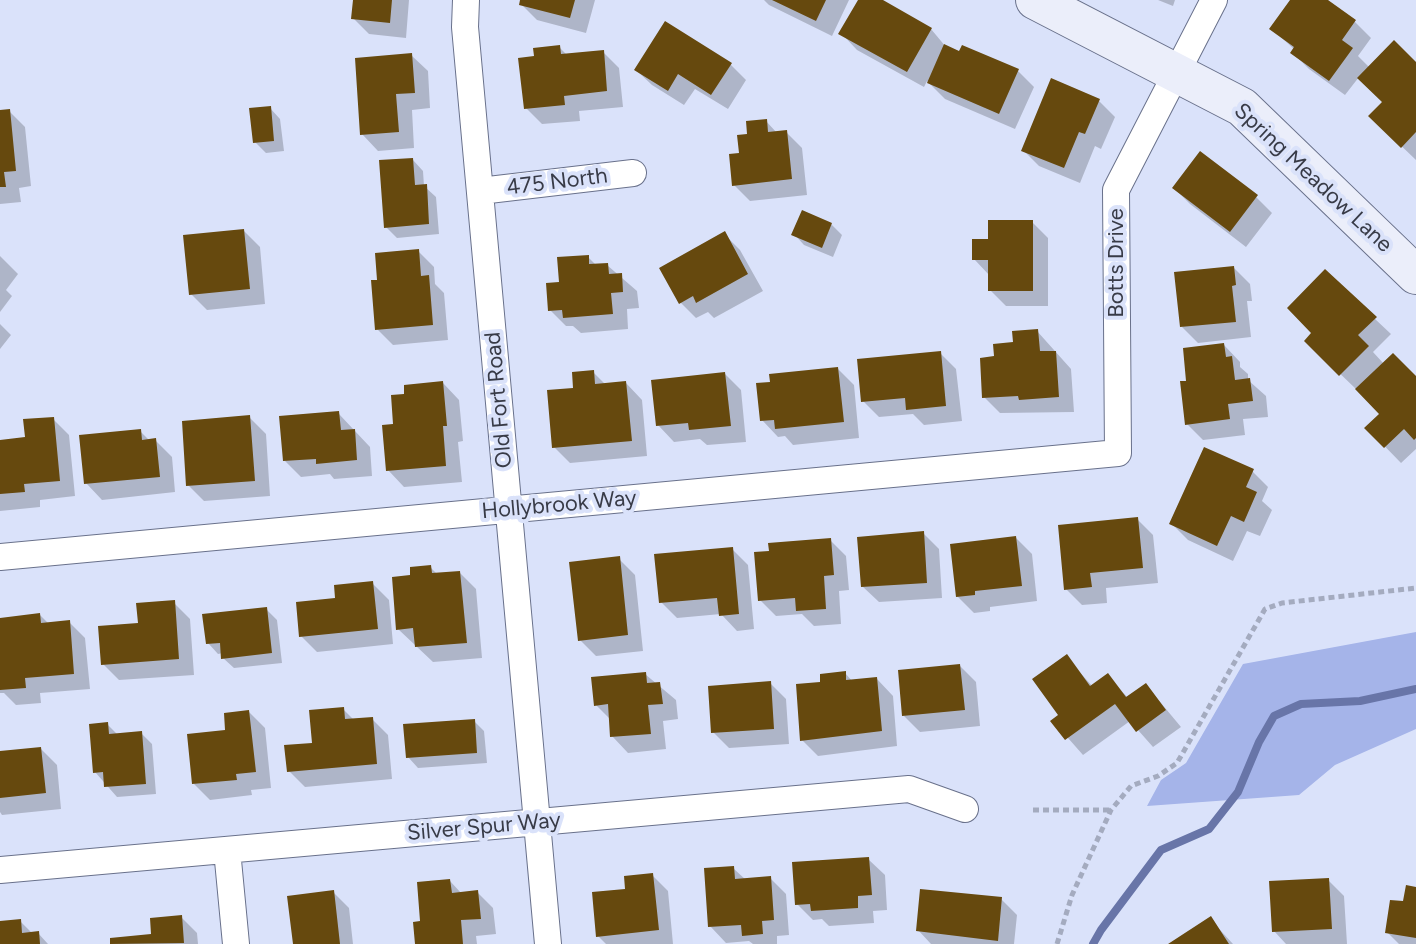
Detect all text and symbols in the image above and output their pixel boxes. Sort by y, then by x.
street label: Spring Meadow Lane [1228,98,1398,258]
street label: 475 North [505,163,609,201]
street label: Botts Drive [1104,208,1130,318]
street label: Old Fort Road [480,331,518,469]
street label: Hollybrook Way [480,485,638,525]
street label: Silver Spur Way [406,807,562,847]

